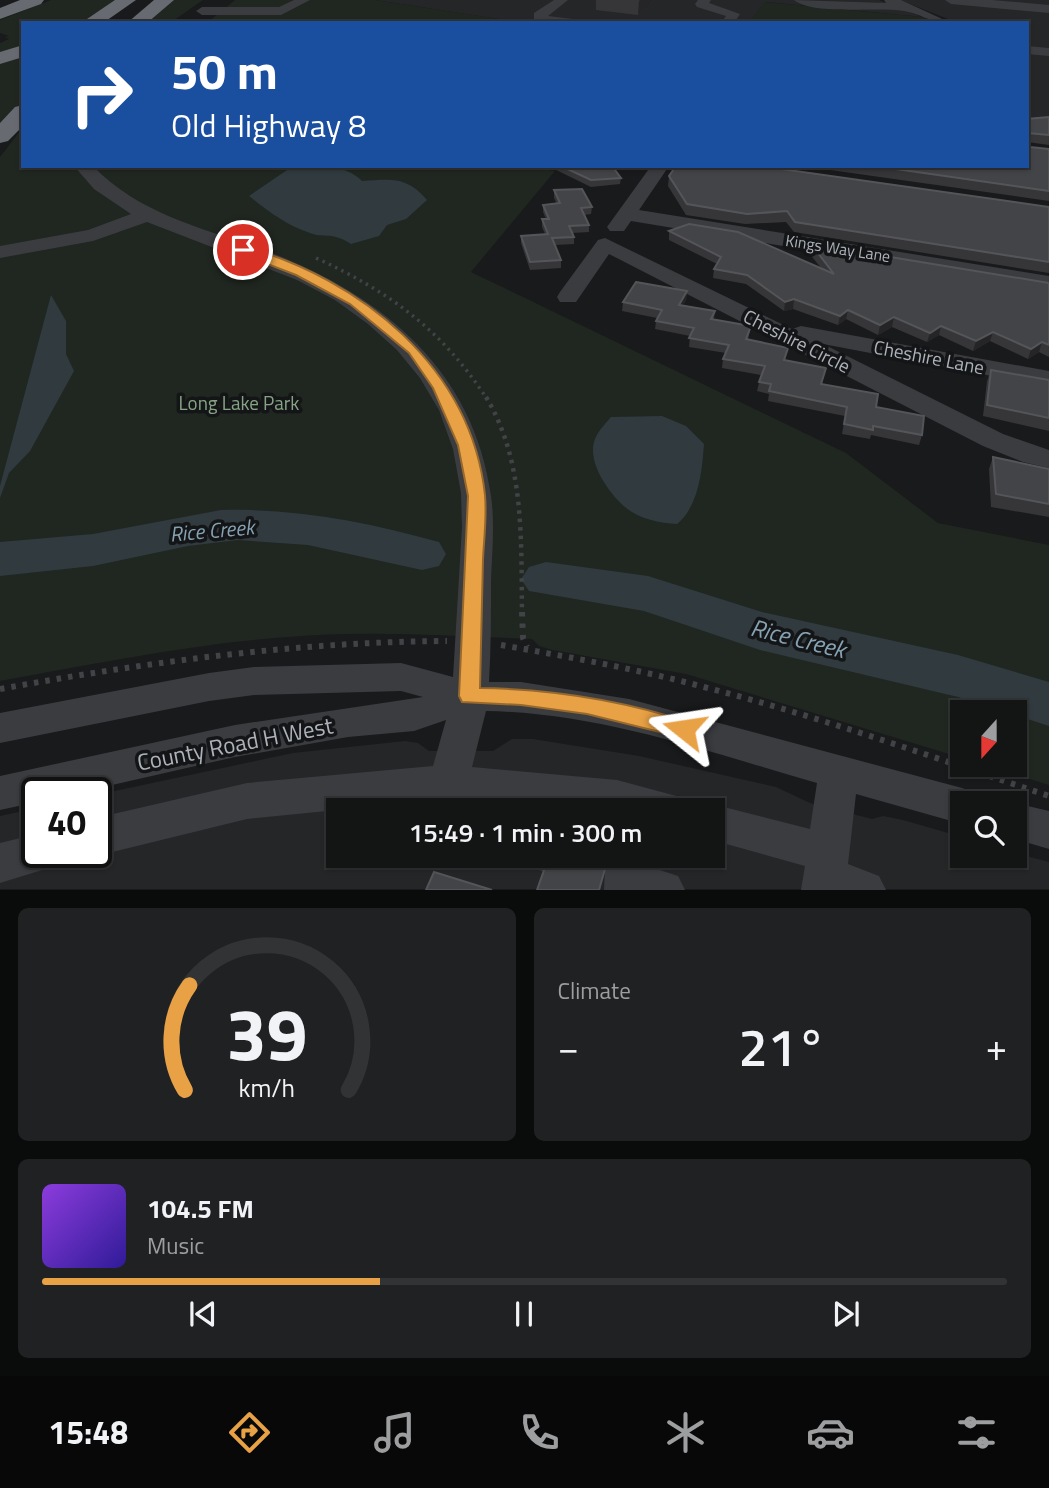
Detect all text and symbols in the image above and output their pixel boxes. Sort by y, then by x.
text: 50 m [171,33,278,108]
icon: right [56,49,147,140]
text: Old Highway 8 [171,101,366,149]
pin [213,220,273,280]
street label: Kings Way Lane [784,228,892,268]
icon: arrive [224,231,262,269]
street label: Cheshire Circle [739,301,856,380]
street label: Cheshire Lane [871,332,987,381]
park label: Long Lake Park [179,388,299,417]
water label: Rice Creek [168,510,258,550]
water label: Rice Creek [747,609,853,668]
position arrow [647,692,721,766]
north arrow [950,700,1027,777]
map controls [950,700,1027,868]
street label: County Road H West [134,707,336,780]
speed limit sign: 40 [21,777,112,868]
button: search [950,791,1027,868]
text: 15:49 · 1 min · 300 m [409,813,642,852]
text: Climate [558,973,631,1008]
text: 39 [226,979,308,1089]
text: 21° [739,1007,826,1086]
text: − [558,1018,579,1076]
text: + [986,1018,1007,1076]
text: km/h [238,1069,295,1107]
text: 104.5 FM [147,1189,254,1228]
text: Music [147,1228,204,1263]
icon: previous [184,1295,222,1333]
icon: pause [505,1295,543,1333]
icon: next [827,1295,865,1333]
text: 15:48 [48,1408,128,1456]
icon: directions [225,1408,274,1457]
icon: music [370,1408,419,1457]
icon: phone [515,1408,564,1457]
icon: climate [661,1408,710,1457]
icon: car [806,1408,855,1457]
icon: filters [952,1408,1001,1457]

